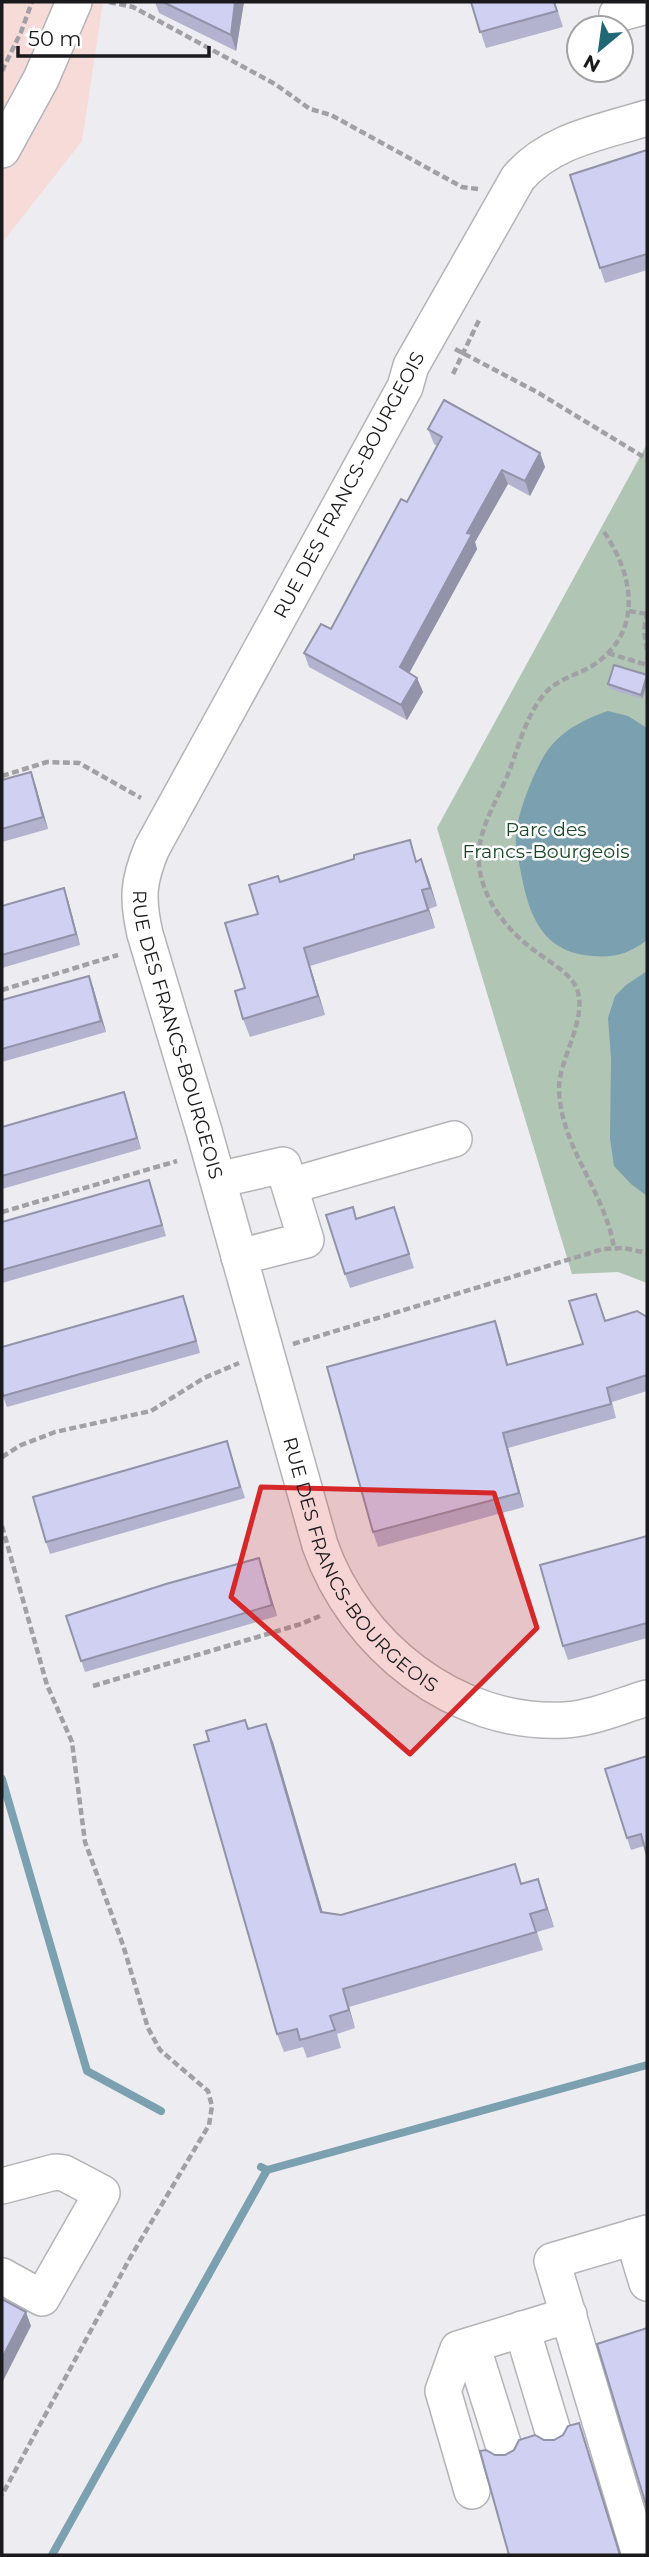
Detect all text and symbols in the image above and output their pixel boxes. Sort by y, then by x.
scale bar [18,14,208,58]
north arrow [565,14,635,84]
text: 50 m [28,26,82,51]
text: N [580,50,604,77]
street label: RUE DES FRANCS-BOURGEOIS [269,348,429,622]
park label: Parc des Francs-Bourgeois [462,818,630,863]
street label: RUE DES FRANCS-BOURGEOIS [128,890,228,1181]
street label: RUE DES FRANCS-BOURGEOIS [279,1434,442,1697]

